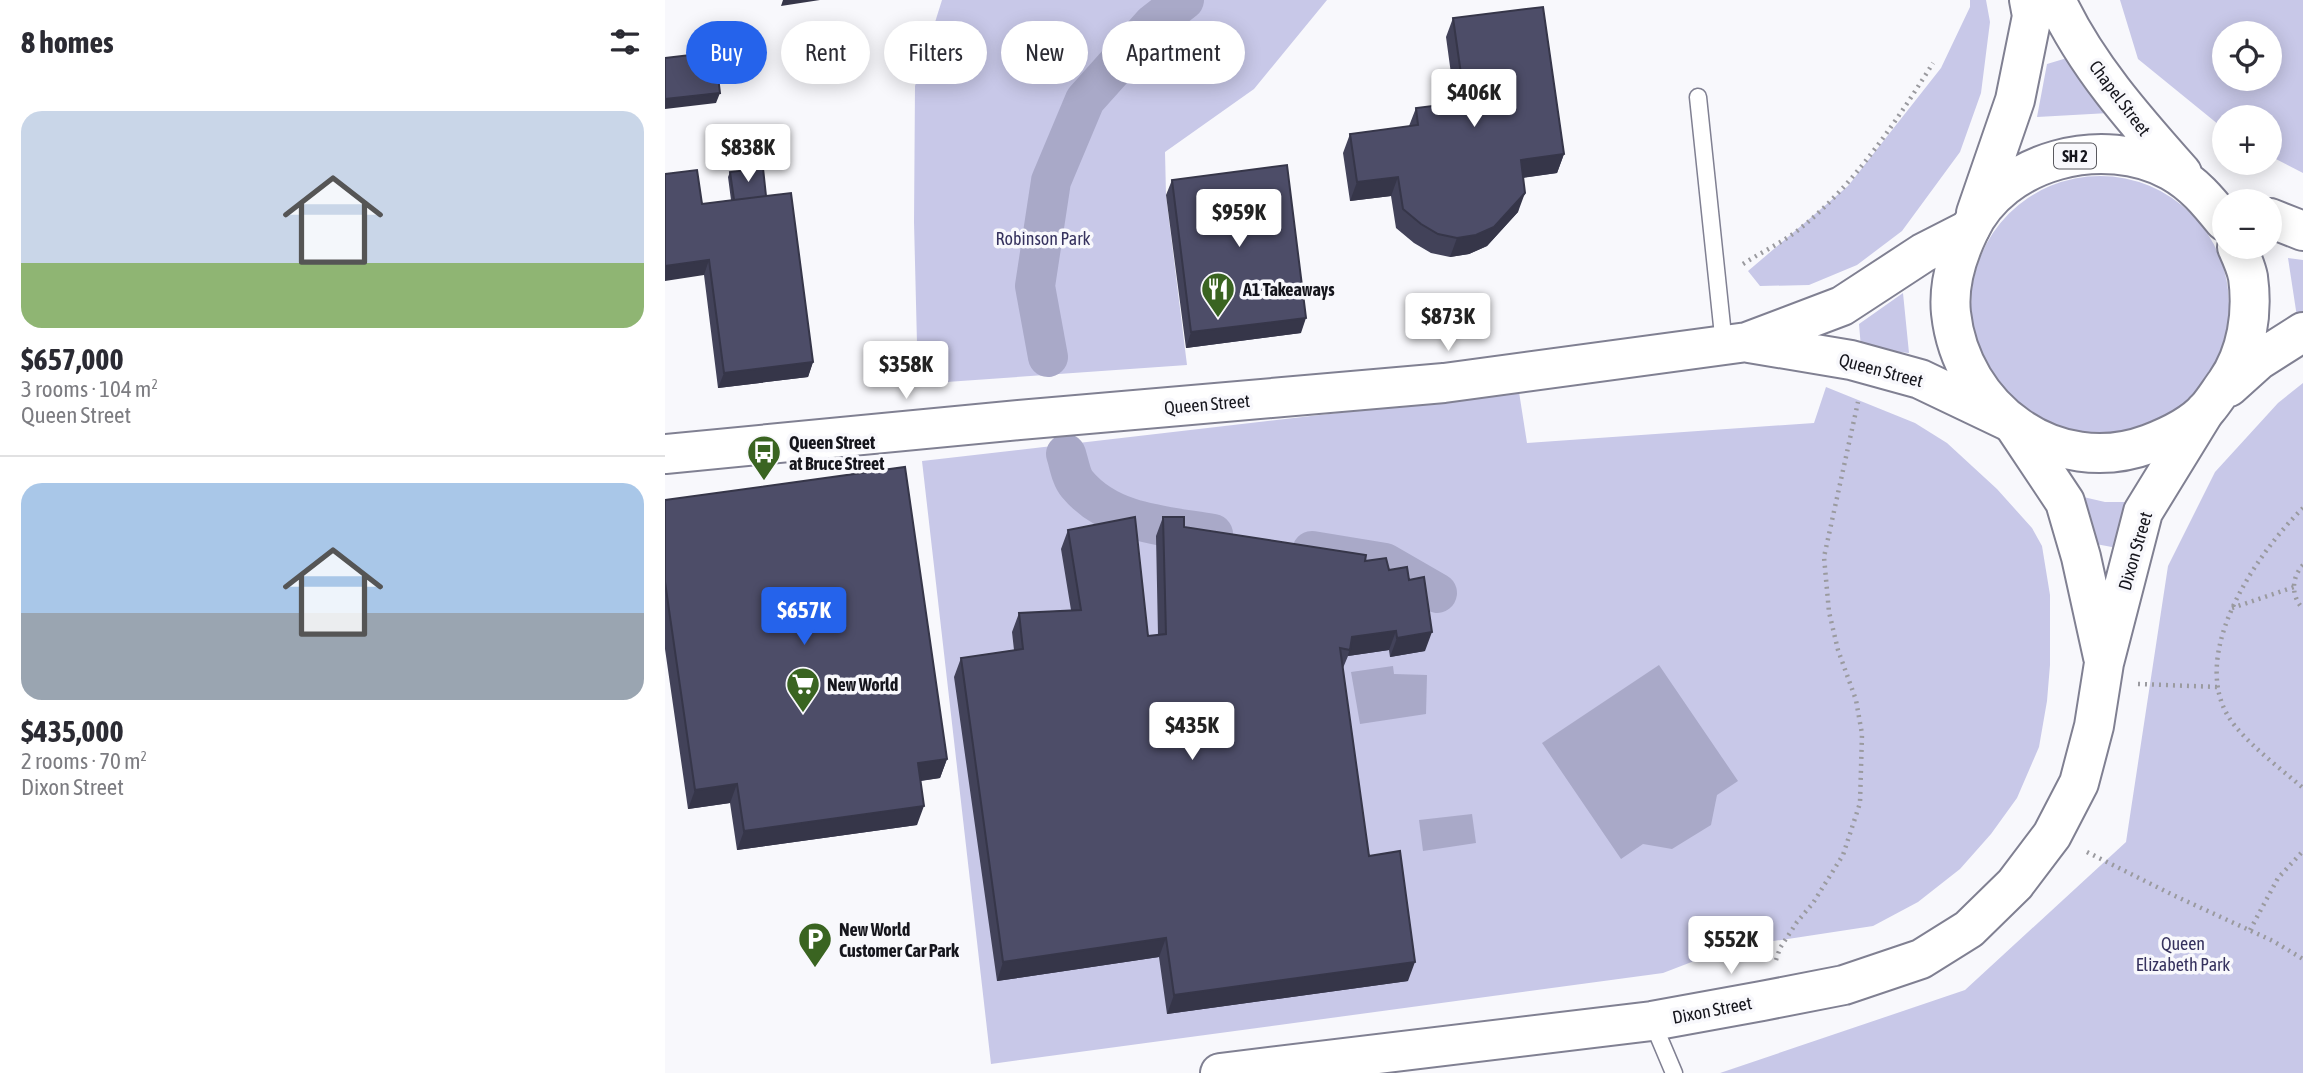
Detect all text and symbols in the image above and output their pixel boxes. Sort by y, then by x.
chip: Buy [686,21,767,84]
chip: Rent [781,21,870,84]
chip: Filters [884,21,987,84]
chip: New [1001,21,1088,84]
chip: Apartment [1102,21,1245,84]
map controls [2212,21,2282,259]
button: locate [2212,21,2282,91]
icon: filters [606,23,644,61]
text: 8 homes [21,25,114,59]
street label: Chapel Street [2085,56,2155,140]
pin: $406K [1425,69,1523,129]
text: $406K [1447,79,1501,105]
button: + [2212,105,2282,175]
pin: $838K [699,124,797,184]
text: $838K [721,134,775,160]
road number: SH 2 [2054,144,2096,168]
icon: home [270,157,396,283]
button: − [2212,189,2282,259]
pin: $959K [1190,190,1288,249]
text: $959K [1212,199,1266,225]
park label: Robinson Park [996,228,1091,249]
restaurant icon: A1 Takeaways [1199,270,1237,319]
place label: A1 Takeaways [1242,279,1335,300]
pin: $873K [1399,294,1497,353]
text: $873K [1421,303,1475,329]
text: $657,000 [21,342,124,376]
pin: $358K [857,342,955,401]
street label: Queen Street [1837,349,1925,391]
text: $358K [879,351,933,377]
text: 3 rooms · 104 m² [21,376,158,402]
street label: Queen Street [1163,390,1251,418]
text: Queen Street [21,402,131,428]
place label: Queen Street at Bruce Street [789,432,885,474]
bus stop icon: Queen Street at Bruce Street [745,433,783,482]
street label: Dixon Street [2114,509,2156,593]
icon: home [270,529,396,655]
pin: $657K [755,588,853,647]
text: $657K [777,597,831,623]
supermarket icon: New World [784,665,822,714]
place label: New World [827,674,898,695]
pin: $435K [1143,702,1241,762]
text: $435K [1165,712,1219,738]
text: $435,000 [21,714,124,748]
text: 2 rooms · 70 m² [21,748,147,774]
text: Dixon Street [21,774,124,800]
pin: $552K [1682,916,1780,976]
place label: New World Customer Car Park [839,919,960,961]
parking icon: New World Customer Car Park [796,920,834,969]
text: $552K [1704,926,1758,952]
park label: Queen Elizabeth Park [2136,933,2230,975]
street label: Dixon Street [1671,992,1753,1028]

